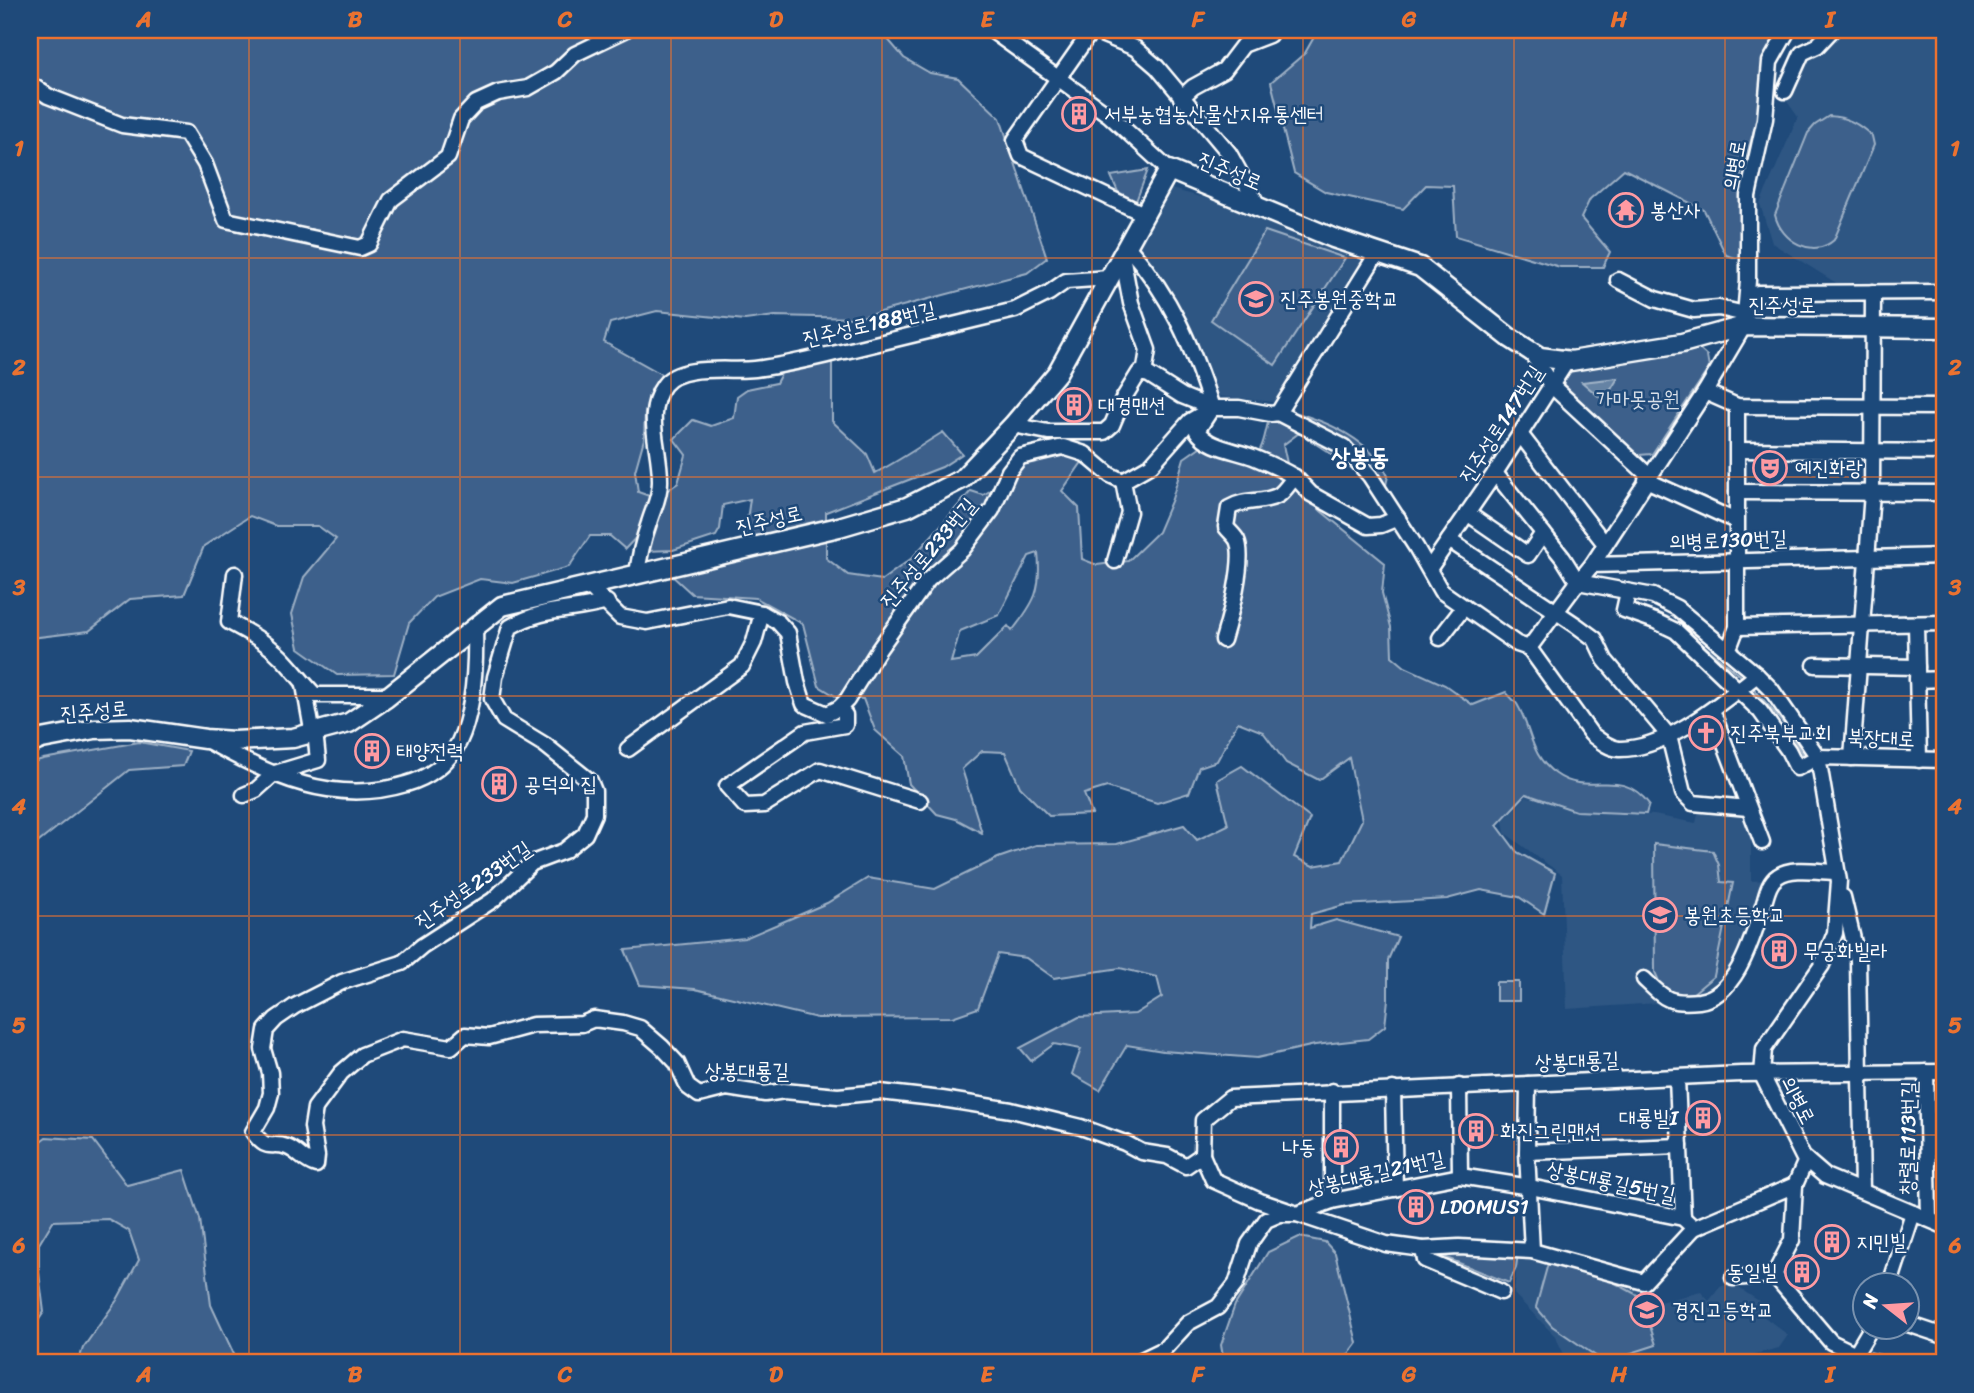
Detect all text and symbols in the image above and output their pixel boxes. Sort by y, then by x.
text: A [135,0,152,40]
text: B [348,0,363,40]
text: C [557,0,573,40]
text: D [769,0,784,40]
text: E [981,0,996,40]
text: F [1191,0,1206,40]
text: G [1401,0,1417,40]
text: H [1610,0,1628,40]
text: I [1824,0,1836,40]
building icon: 서부농협농산물산지유통센터 [1060,95,1098,133]
place label: 서부농협농산물산지유통센터 [1104,95,1324,133]
text: 1 [14,128,24,169]
text: 1 [1950,128,1960,169]
street label: 의병로 [1711,136,1757,194]
street label: 진주성로 [1191,140,1269,202]
temple icon: 봉산사 [1607,191,1645,229]
place label: 봉산사 [1650,191,1701,229]
school or university icon: 진주봉원중학교 [1237,280,1275,318]
place label: 진주봉원중학교 [1280,280,1398,318]
street label: 진주성로 [1748,286,1816,324]
street label: 진주성로188번길 [799,290,939,358]
text: 2 [11,347,26,388]
text: 2 [1947,347,1962,388]
street label: 진주성로147번길 [1448,357,1554,491]
park label: 가마못공원 [1596,380,1680,418]
building icon: 대경맨션 [1055,386,1093,424]
place label: 대경맨션 [1098,386,1166,424]
district label: 상봉동 [1331,436,1389,478]
theatre icon: 예진화랑 [1751,449,1789,487]
place label: 예진화랑 [1795,449,1863,487]
street label: 진주성로233번길 [870,488,987,618]
street label: 진주성로 [732,494,806,546]
street label: 의병로130번길 [1668,519,1788,561]
text: 3 [12,567,26,608]
text: 3 [1948,567,1962,608]
street label: 진주성로 [59,689,129,733]
church icon: 진주북부교회 [1687,714,1725,752]
place label: 진주북부교회 [1730,714,1831,752]
street label: 북장대로 [1847,718,1915,758]
building icon: 태양전력 [353,732,391,770]
place label: 태양전력 [396,732,464,770]
building icon: 공덕의 집 [480,765,518,803]
place label: 공덕의 집 [524,765,597,803]
text: 4 [11,786,27,827]
text: 4 [1947,786,1963,827]
street label: 진주성로233번길 [406,830,540,940]
school or university icon: 봉원초등학교 [1641,896,1679,934]
place label: 봉원초등학교 [1684,896,1785,934]
building icon: 무궁화빌라 [1760,932,1798,970]
place label: 무궁화빌라 [1803,932,1888,970]
text: 5 [12,1005,26,1046]
text: 5 [1948,1005,1962,1046]
street label: 상봉대룡길 [1534,1041,1620,1081]
street label: 상봉대룡길 [705,1052,789,1090]
street label: 의병로 [1770,1069,1826,1131]
street label: 창렬로113번길 [1888,1081,1928,1195]
place label: 대룡빌I [1619,1099,1680,1137]
building icon: 대룡빌I [1684,1099,1722,1137]
building icon: 화진그린맨션 [1457,1112,1495,1150]
place label: 화진그린맨션 [1500,1112,1601,1150]
place label: 나동 [1282,1128,1316,1166]
building icon: 나동 [1322,1128,1360,1166]
street label: 상봉대룡길21번길 [1304,1139,1448,1207]
street label: 상봉대룡길5번길 [1543,1150,1679,1214]
building icon: LDOMUS1 [1397,1188,1435,1226]
place label: LDOMUS1 [1440,1188,1529,1226]
building icon: 지민빌 [1813,1223,1851,1261]
place label: 지민빌 [1856,1223,1907,1261]
text: 6 [11,1225,26,1266]
text: 6 [1947,1225,1962,1266]
place label: 동일빌 [1727,1253,1778,1291]
building icon: 동일빌 [1783,1253,1821,1291]
north arrow [1852,1270,1922,1340]
text: N [1852,1289,1888,1313]
school or university icon: 경진고등학교 [1628,1291,1666,1329]
place label: 경진고등학교 [1672,1291,1773,1329]
text: A [135,1354,152,1393]
text: B [348,1354,363,1393]
text: C [557,1354,573,1393]
text: D [769,1354,784,1393]
text: E [981,1354,996,1393]
text: F [1191,1354,1206,1393]
text: G [1401,1354,1417,1393]
text: H [1610,1354,1628,1393]
text: I [1824,1354,1836,1393]

